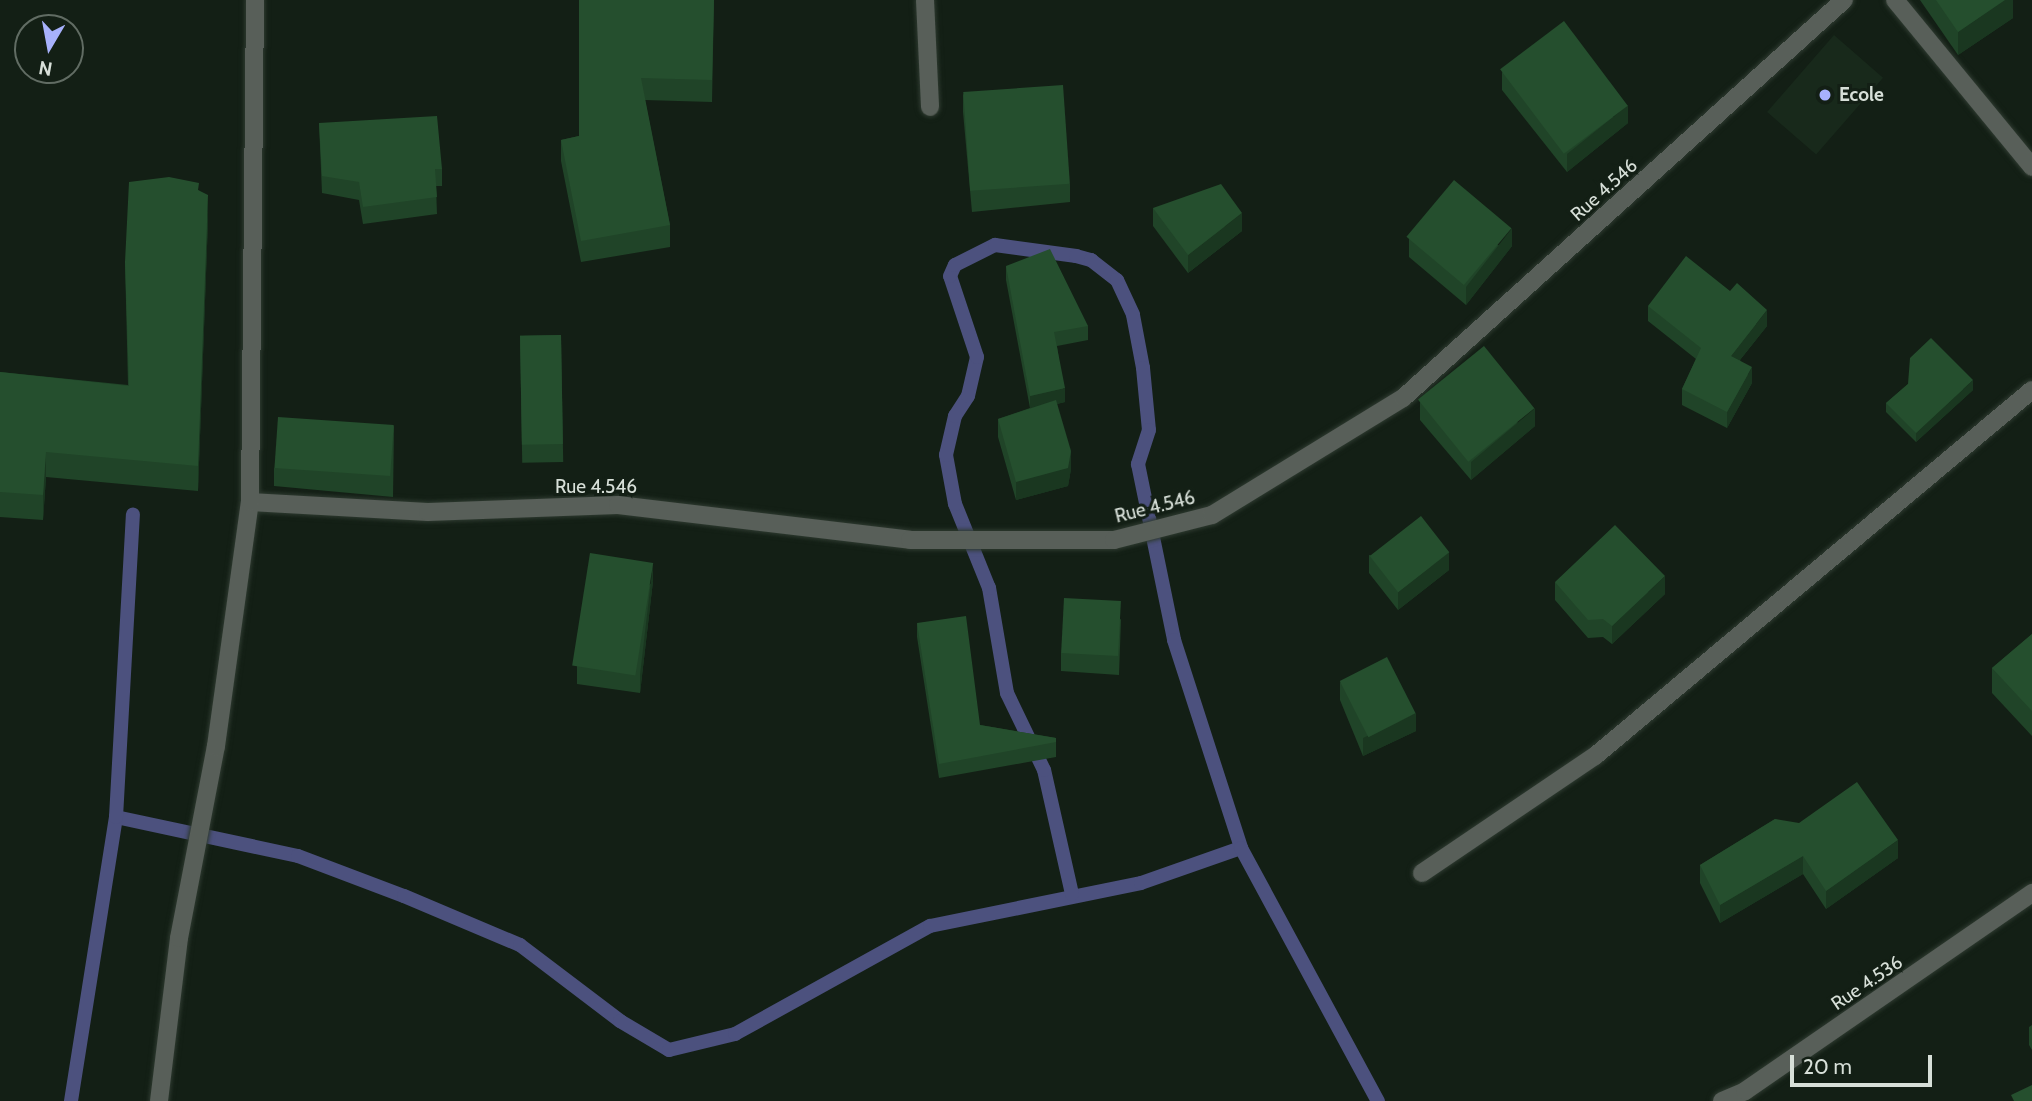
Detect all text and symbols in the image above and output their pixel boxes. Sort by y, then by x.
north arrow [14,14,84,84]
text: N [37,56,54,81]
place label: Ecole [1839,84,1884,106]
marker: Ecole [1817,87,1833,103]
street label: Rue 4.546 [1566,154,1642,226]
street label: Rue 4.546 [555,476,637,498]
street label: Rue 4.546 [1113,486,1197,528]
street label: Rue 4.536 [1827,951,1907,1015]
scale bar [1794,1042,1936,1086]
text: 20 m [1803,1054,1852,1079]

